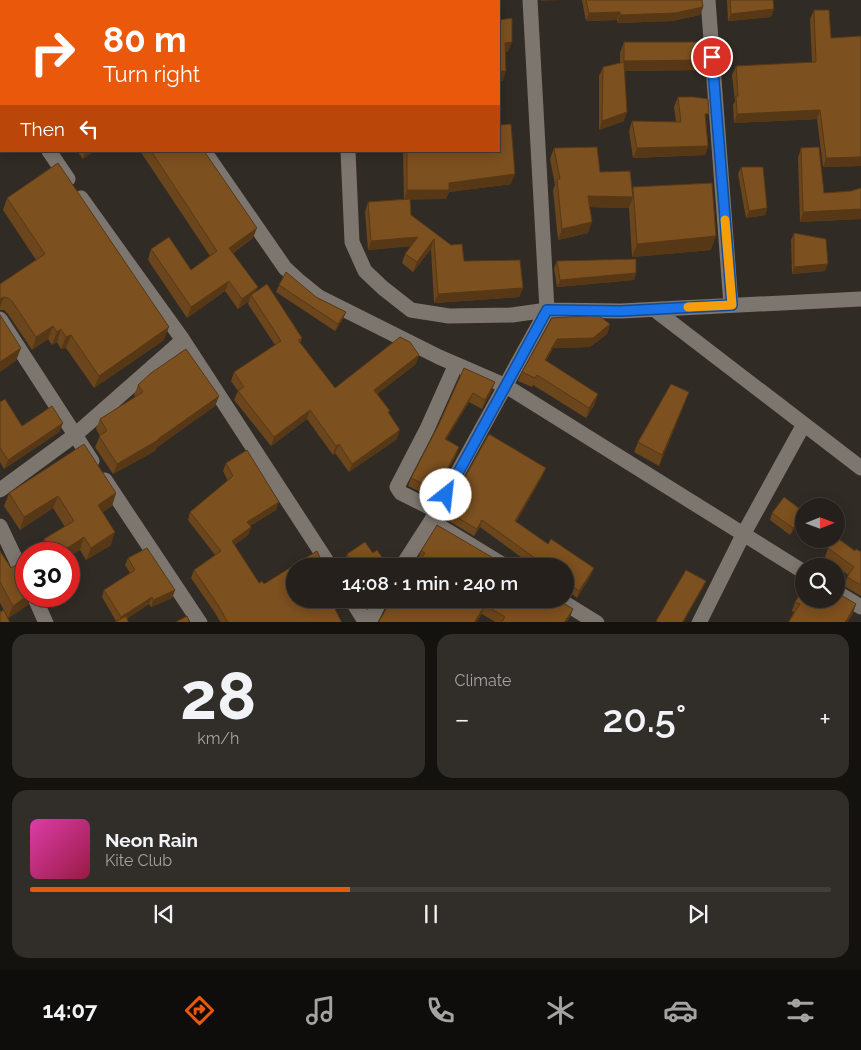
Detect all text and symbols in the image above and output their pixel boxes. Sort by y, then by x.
text: 80 m [103,19,187,60]
icon: right [20,20,85,85]
pin [691,36,733,78]
icon: arrive [698,43,726,71]
text: Turn right [103,61,200,87]
icon: left [75,115,103,143]
text: Then [20,118,65,140]
position arrow [419,468,471,520]
north arrow [795,498,845,548]
map controls [795,498,845,608]
speed limit sign: 30 [15,542,80,607]
button: search [795,558,845,608]
text: 14:08 · 1 min · 240 m [342,572,518,594]
text: 28 [180,658,256,734]
text: Climate [455,671,511,690]
text: 20.5° [603,696,686,741]
text: − [455,703,470,736]
text: + [819,703,831,736]
text: km/h [197,729,239,748]
text: Neon Rain [105,829,198,851]
text: Kite Club [105,851,172,870]
icon: previous [150,900,178,928]
icon: pause [417,900,445,928]
icon: next [684,900,712,928]
icon: directions [182,993,217,1028]
icon: music [303,993,338,1028]
icon: phone [423,993,458,1028]
icon: climate [543,993,578,1028]
icon: car [663,993,698,1028]
icon: filters [783,993,818,1028]
text: 14:07 [43,997,97,1023]

